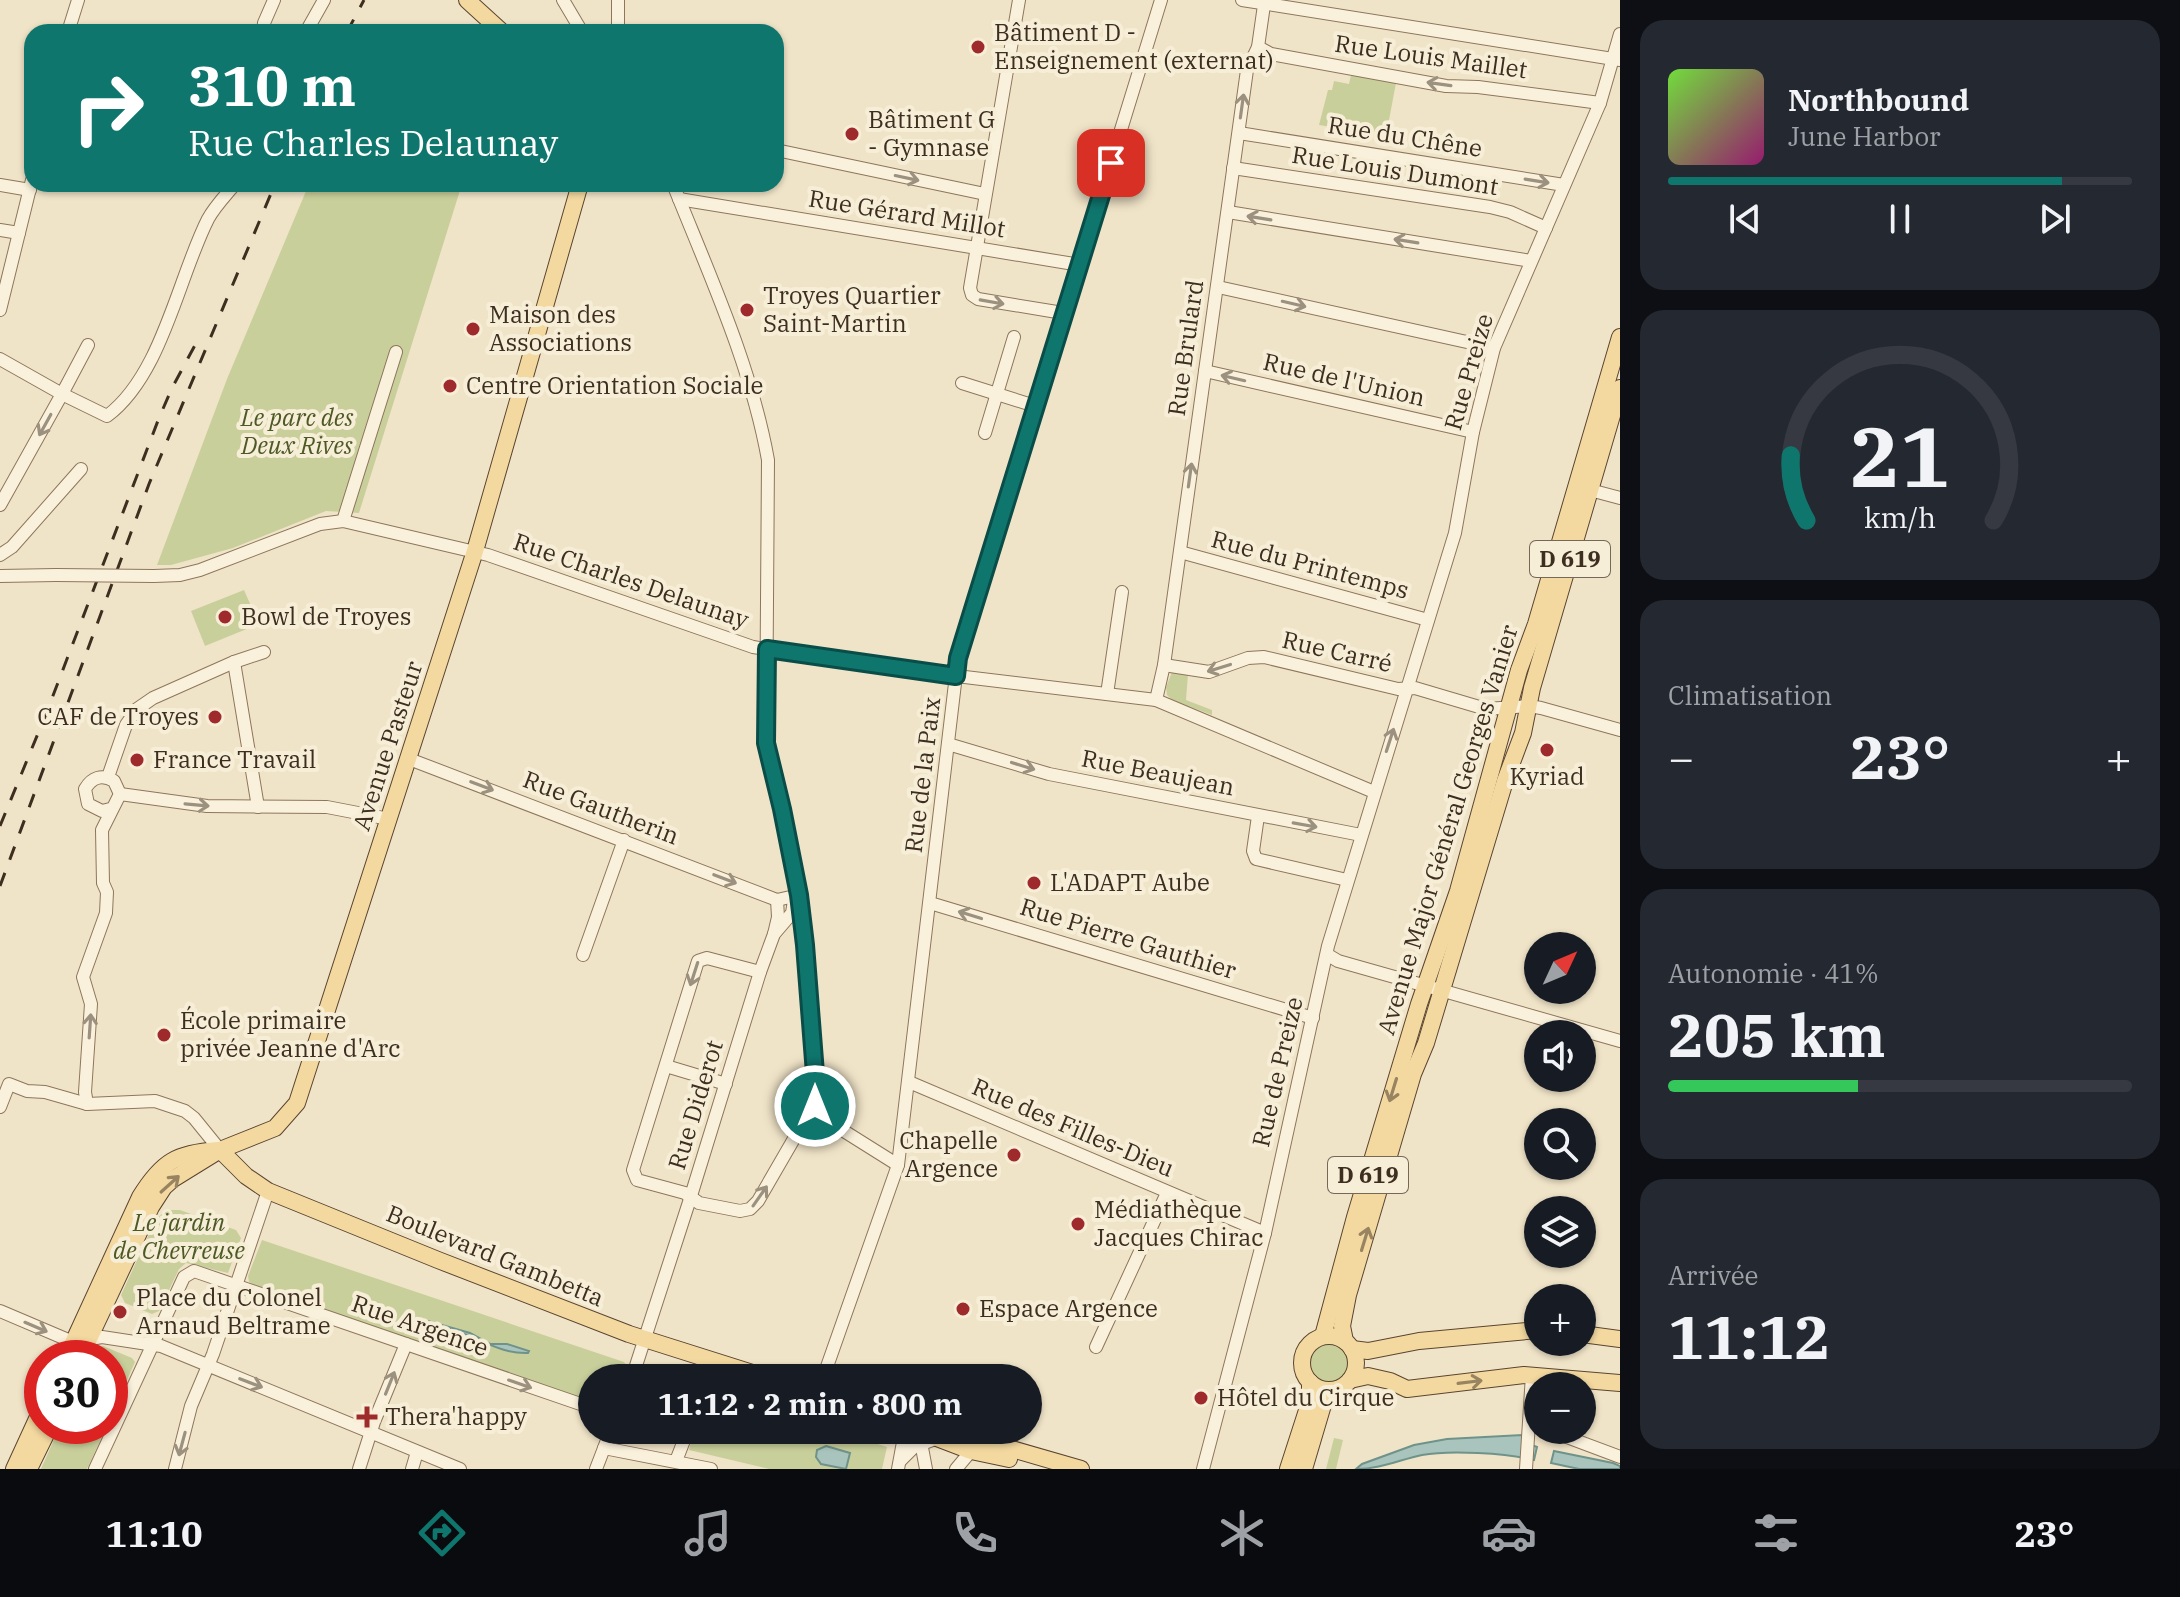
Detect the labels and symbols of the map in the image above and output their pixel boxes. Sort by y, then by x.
place label: Bâtiment D - Enseignement (externat) [994,16,1274,76]
street label: Rue Louis Maillet [1333,27,1529,85]
marker: Bâtiment D - Enseignement (externat) [969,38,987,56]
one-way arrow [1427,76,1452,91]
one-way arrow [1235,94,1250,119]
place label: Bâtiment G - Gymnase [868,103,995,163]
street label: Rue du Chêne [1326,108,1485,164]
marker: Bâtiment G - Gymnase [843,125,861,143]
pin [1077,129,1145,197]
street label: Rue Louis Dumont [1290,138,1501,202]
one-way arrow [894,171,919,186]
one-way arrow [1524,174,1549,189]
street label: Rue Gérard Millot [806,182,1008,244]
one-way arrow [1247,209,1272,224]
one-way arrow [1394,233,1420,248]
street label: Rue Brulard [1160,278,1210,418]
place label: Troyes Quartier Saint-Martin [763,279,941,339]
one-way arrow [979,295,1005,310]
one-way arrow [1280,297,1306,312]
place label: Maison des Associations [489,298,632,358]
marker: Troyes Quartier Saint-Martin [738,301,756,319]
street label: Rue Preize [1436,310,1500,434]
marker: Maison des Associations [464,320,482,338]
street label: Rue de l'Union [1260,345,1428,413]
place label: Centre Orientation Sociale [466,369,763,401]
one-way arrow [1220,369,1246,384]
marker: Centre Orientation Sociale [441,377,459,395]
park label: Le parc des Deux Rives [240,401,353,461]
one-way arrow [37,412,52,436]
one-way arrow [1183,463,1198,488]
street label: Rue du Printemps [1208,522,1413,606]
street label: Rue Charles Delaunay [509,525,753,635]
road number: D 619 [1530,541,1610,577]
place label: Bowl de Troyes [241,600,411,632]
marker: Bowl de Troyes [216,608,234,626]
street label: Avenue Major Général Georges Vanier [1369,620,1525,1039]
street label: Rue Carré [1279,623,1395,679]
street label: Avenue Pasteur [345,657,430,834]
one-way arrow [1207,661,1233,676]
street label: Rue de la Paix [897,695,947,855]
place label: CAF de Troyes [37,700,199,732]
marker: CAF de Troyes [206,708,224,726]
one-way arrow [1384,727,1399,752]
marker: Kyriad [1538,741,1556,759]
street label: Rue Beaujean [1079,742,1237,803]
place label: France Travail [153,743,316,775]
marker: France Travail [128,751,146,769]
one-way arrow [1010,759,1036,774]
place label: Kyriad [1509,760,1585,792]
street label: Rue Gautherin [519,763,684,851]
one-way arrow [469,780,494,794]
one-way arrow [183,798,210,813]
one-way arrow [1292,818,1317,833]
place label: L'ADAPT Aube [1050,866,1210,898]
one-way arrow [712,873,737,887]
marker: L'ADAPT Aube [1025,874,1043,892]
street label: Rue Pierre Gauthier [1016,890,1241,986]
one-way arrow [958,907,984,922]
north arrow [1524,932,1596,1004]
one-way arrow [686,961,701,986]
street label: Rue de Preize [1244,994,1310,1150]
place label: École primaire privée Jeanne d'Arc [180,1004,401,1064]
one-way arrow [83,1013,98,1040]
marker: École primaire privée Jeanne d'Arc [155,1026,173,1044]
street label: Rue Diderot [660,1036,730,1173]
position arrow [773,1064,857,1148]
street label: Rue des Filles-Dieu [968,1070,1179,1184]
one-way arrow [1385,1076,1400,1102]
place label: Chapelle Argence [899,1124,998,1184]
marker: Chapelle Argence [1005,1146,1023,1164]
road number: D 619 [1328,1157,1408,1193]
one-way arrow [160,1174,180,1193]
one-way arrow [752,1185,768,1207]
place label: Médiathèque Jacques Chirac [1094,1193,1264,1253]
street label: Boulevard Gambetta [382,1197,609,1313]
park label: Le jardin de Chevreuse [113,1206,245,1266]
marker: Médiathèque Jacques Chirac [1069,1215,1087,1233]
one-way arrow [1358,1227,1373,1253]
place label: Place du Colonel Arnaud Beltrame [136,1281,331,1341]
street label: Rue Argence [348,1287,493,1363]
place label: Espace Argence [979,1292,1158,1324]
marker: Espace Argence [954,1300,972,1318]
marker: Place du Colonel Arnaud Beltrame [111,1303,129,1321]
one-way arrow [24,1320,48,1335]
speed limit sign: 30 [24,1340,128,1444]
one-way arrow [384,1371,398,1396]
one-way arrow [1456,1374,1482,1389]
one-way arrow [238,1377,262,1392]
one-way arrow [508,1377,533,1392]
place label: Hôtel du Cirque [1217,1381,1394,1413]
marker: Hôtel du Cirque [1192,1389,1210,1407]
place label: Thera'happy [385,1400,527,1432]
marker: Thera'happy [356,1406,378,1428]
one-way arrow [173,1430,188,1456]

